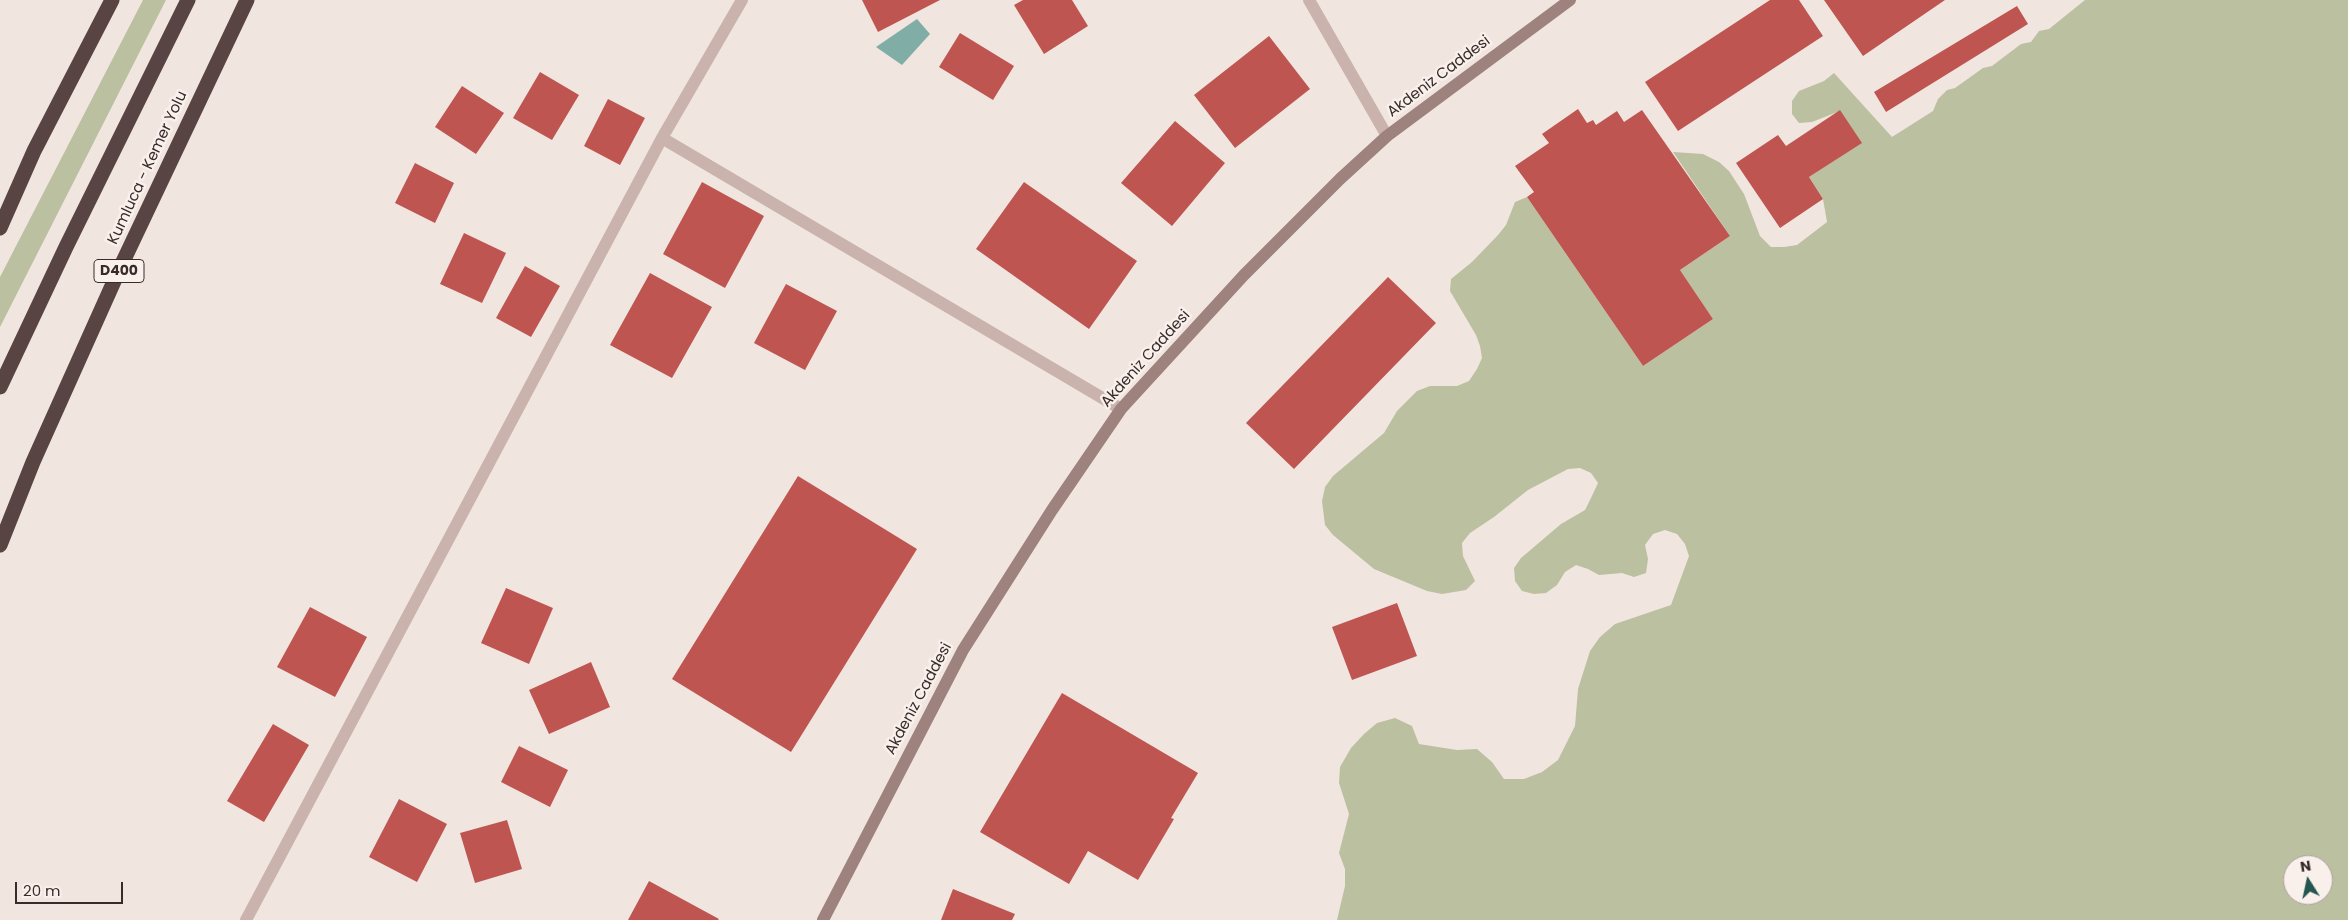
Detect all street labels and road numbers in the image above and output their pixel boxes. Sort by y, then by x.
street label: Akdeniz Caddesi [1384,32,1494,122]
street label: Kumluca - Kemer Yolu [105,88,191,248]
road number: D400 [94,260,144,282]
street label: Akdeniz Caddesi [1098,307,1194,411]
street label: Akdeniz Caddesi [882,640,956,758]

